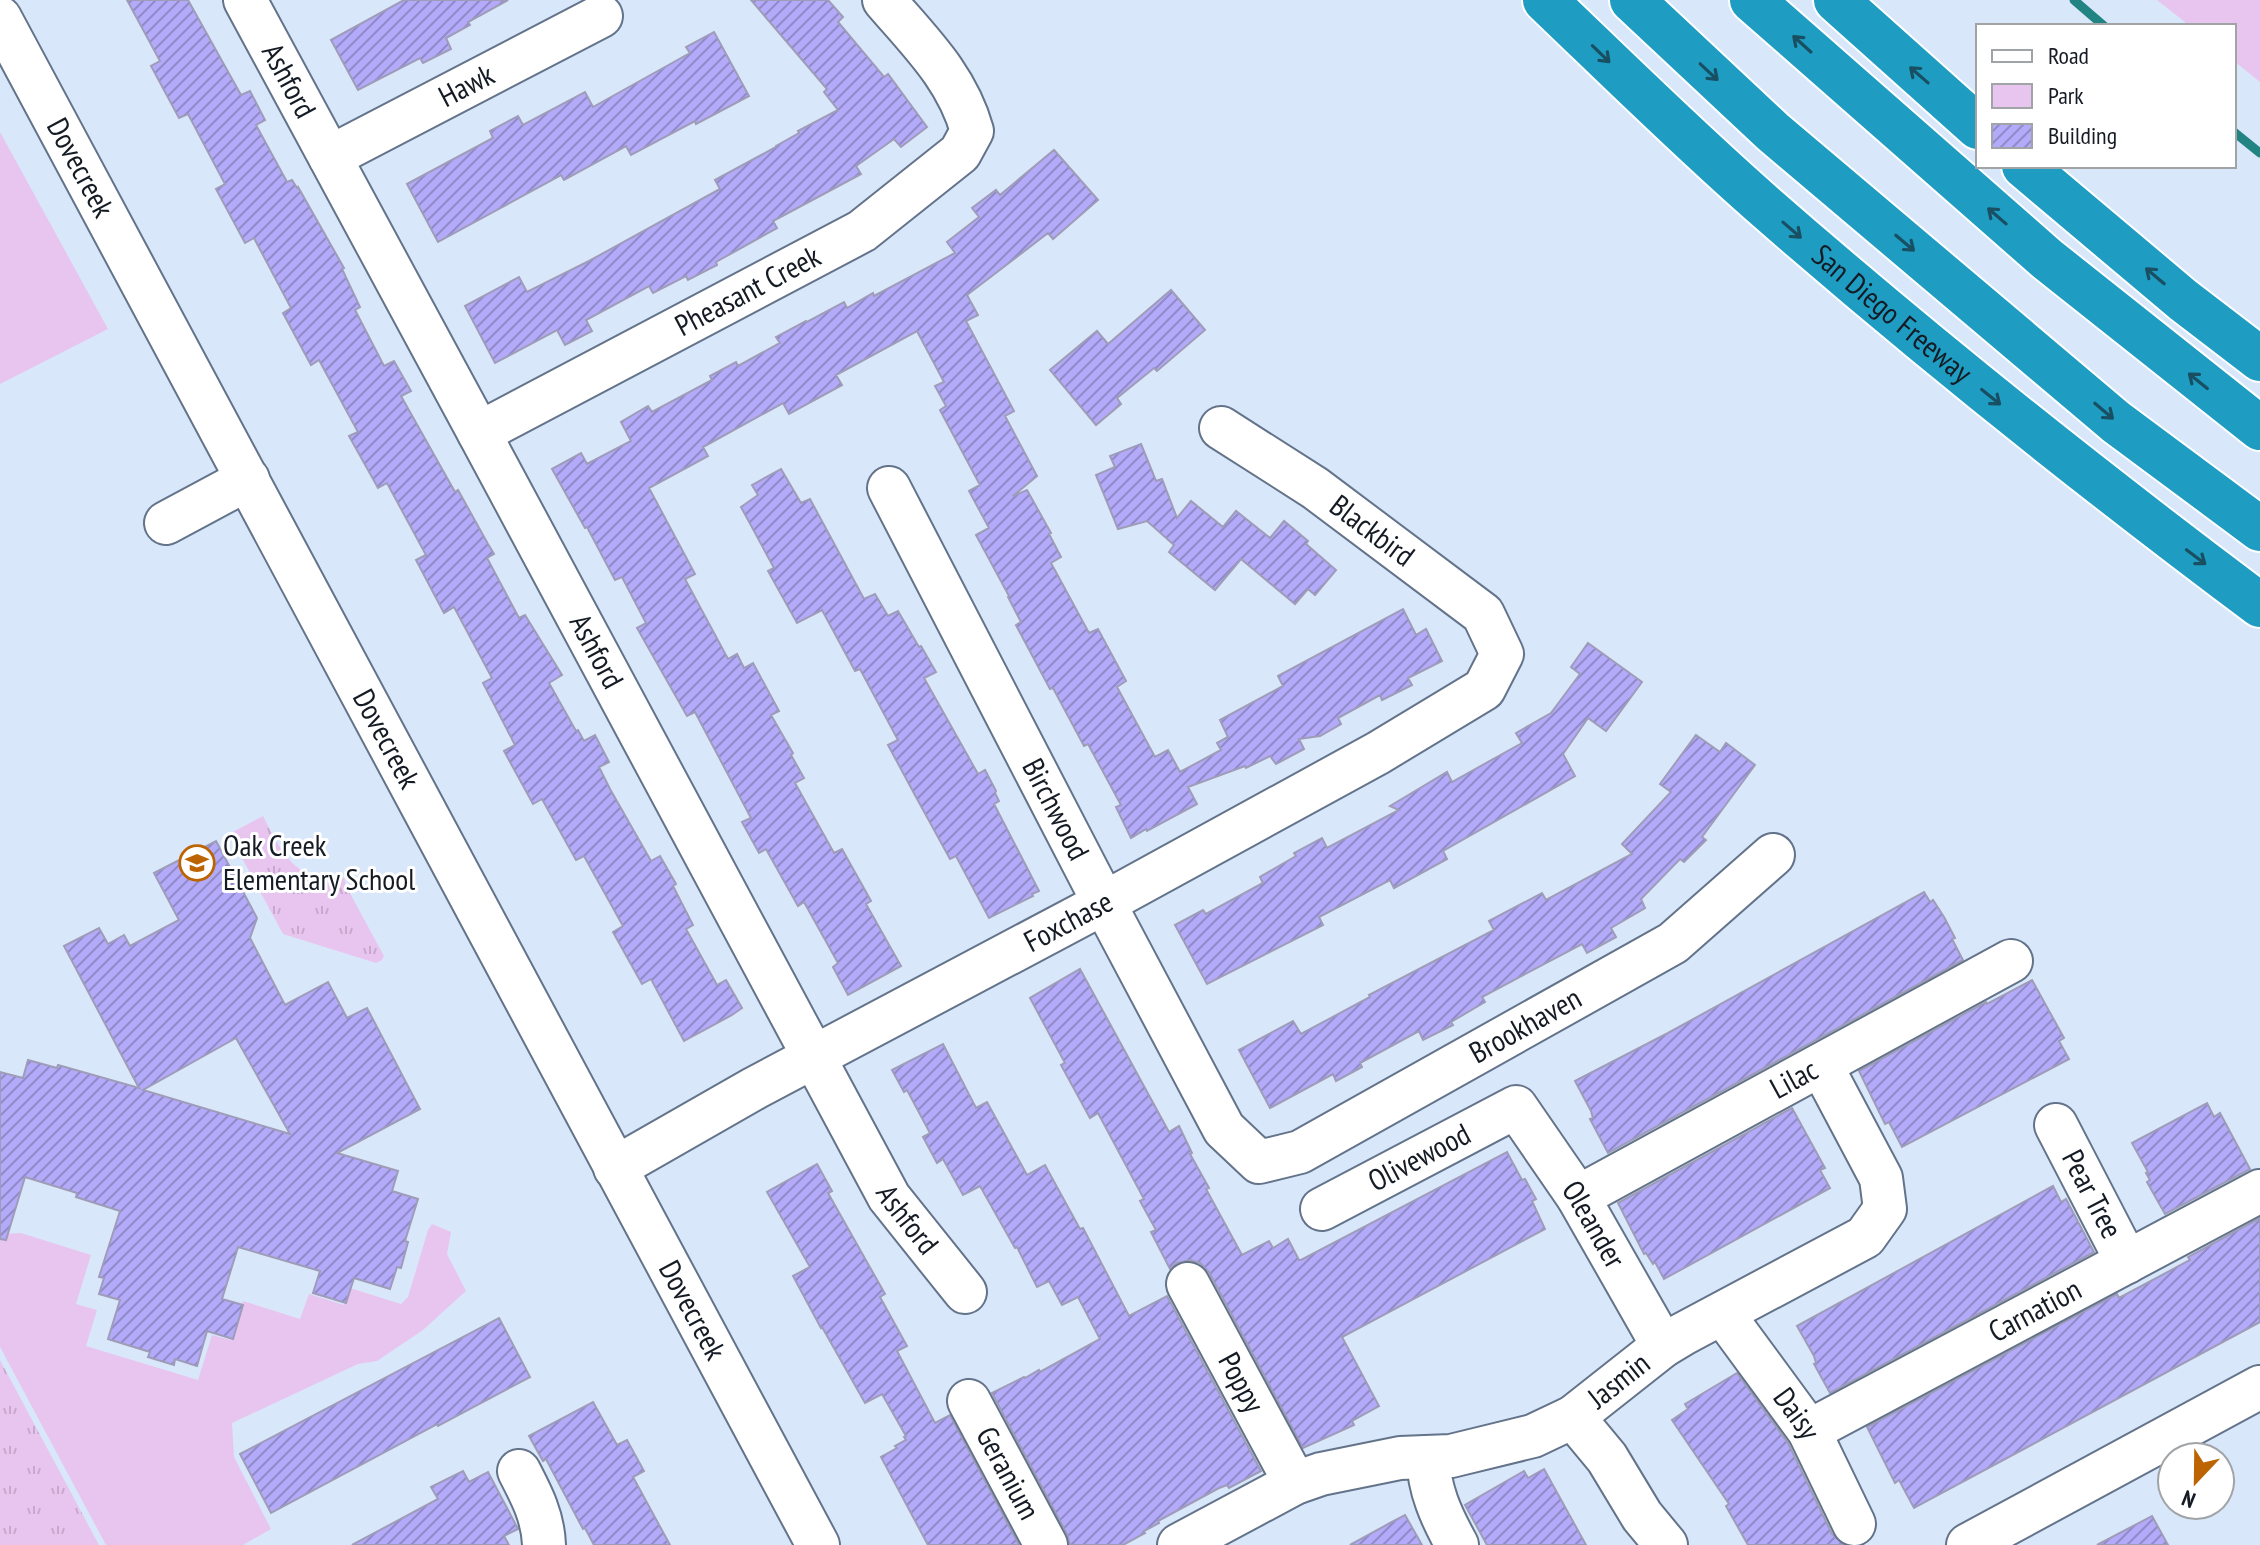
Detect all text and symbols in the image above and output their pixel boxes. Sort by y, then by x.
legend [1976,24,2236,168]
one-way arrow [1793,35,1813,53]
street label: Ashford [254,36,326,124]
text: Road [2048,40,2089,71]
one-way arrow [1591,44,1610,63]
street label: Hawk [431,54,501,115]
one-way arrow [1699,63,1719,81]
one-way arrow [1910,67,1930,85]
text: Park [2048,80,2084,111]
street label: Dovecreek [39,111,124,224]
text: Building [2048,120,2117,151]
one-way arrow [1988,207,2008,225]
one-way arrow [1782,221,1802,239]
one-way arrow [1895,234,1915,252]
street label: Pheasant Creek [668,235,827,344]
street label: San Diego Freeway [1805,235,1981,392]
one-way arrow [2145,267,2165,285]
one-way arrow [2188,372,2209,390]
one-way arrow [1980,389,2001,406]
one-way arrow [2093,402,2113,420]
street label: Blackbird [1323,485,1423,574]
one-way arrow [2185,549,2206,566]
street label: Ashford [562,607,633,695]
street label: Dovecreek [345,682,430,795]
street label: Birchwood [1014,751,1099,866]
place label: Oak Creek Elementary School [223,825,415,898]
school or university icon: Oak Creek Elementary School [178,844,216,882]
street label: Foxchase [1017,881,1119,960]
street label: Brookhaven [1462,977,1588,1071]
street label: Lilac [1763,1049,1824,1107]
street label: Olivewood [1361,1114,1476,1199]
street label: Pear Tree [2054,1143,2132,1245]
street label: Oleander [1554,1172,1636,1275]
street label: Ashford [868,1177,948,1262]
street label: Dovecreek [651,1253,736,1366]
street label: Carnation [1981,1269,2087,1350]
street label: Jasmin [1578,1343,1657,1417]
street label: Poppy [1210,1345,1275,1419]
street label: Daisy [1765,1379,1831,1445]
street label: Geranium [968,1419,1050,1526]
north arrow [2156,1441,2236,1521]
text: N [2178,1484,2199,1515]

